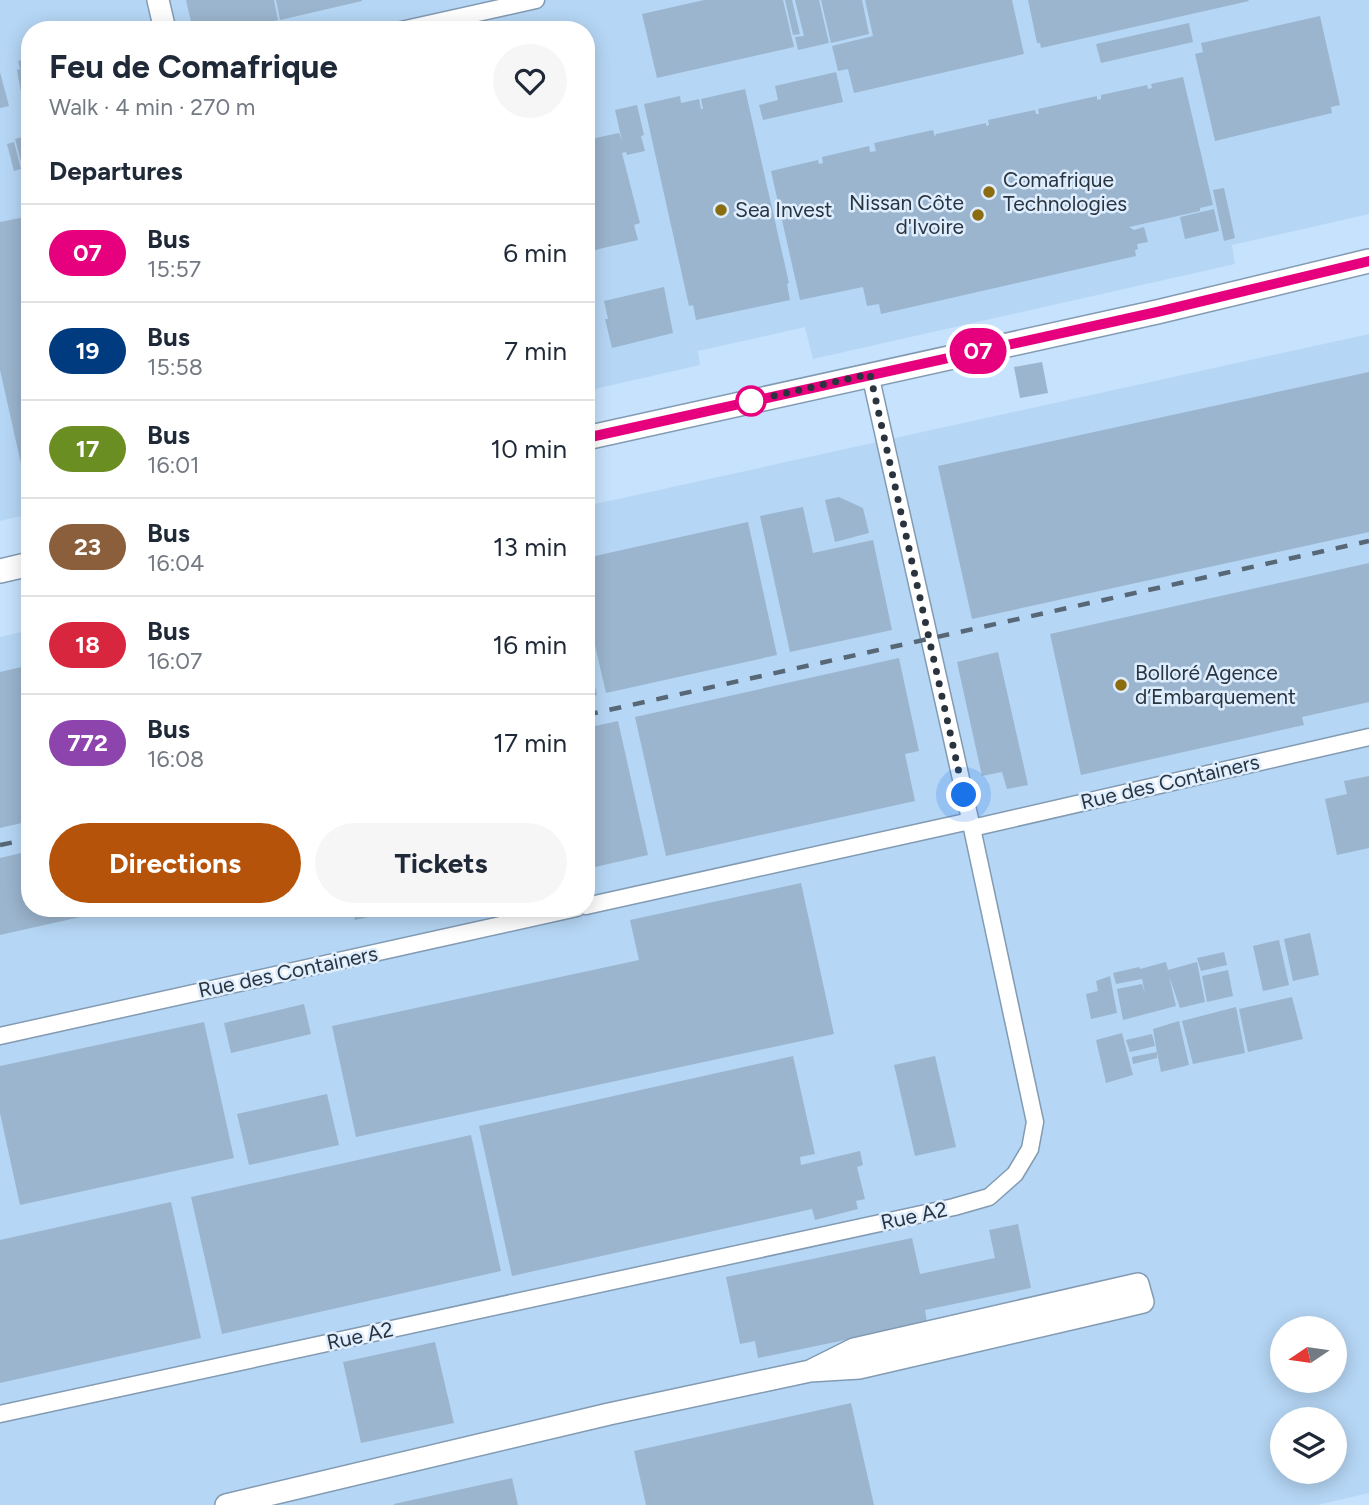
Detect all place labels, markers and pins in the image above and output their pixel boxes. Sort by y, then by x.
place label: Comafrique Technologies [1003,167,1127,216]
marker: Comafrique Technologies [981,184,997,200]
place label: Nissan Côte d'Ivoire [849,190,964,239]
place label: Sea Invest [735,197,832,222]
marker: Sea Invest [713,202,729,218]
marker: Nissan Côte d'Ivoire [970,207,986,223]
unlabelled marker [736,386,766,416]
place label: Bolloré Agence d‘Embarquement [1135,660,1296,709]
marker: Bolloré Agence d‘Embarquement [1113,677,1129,693]

